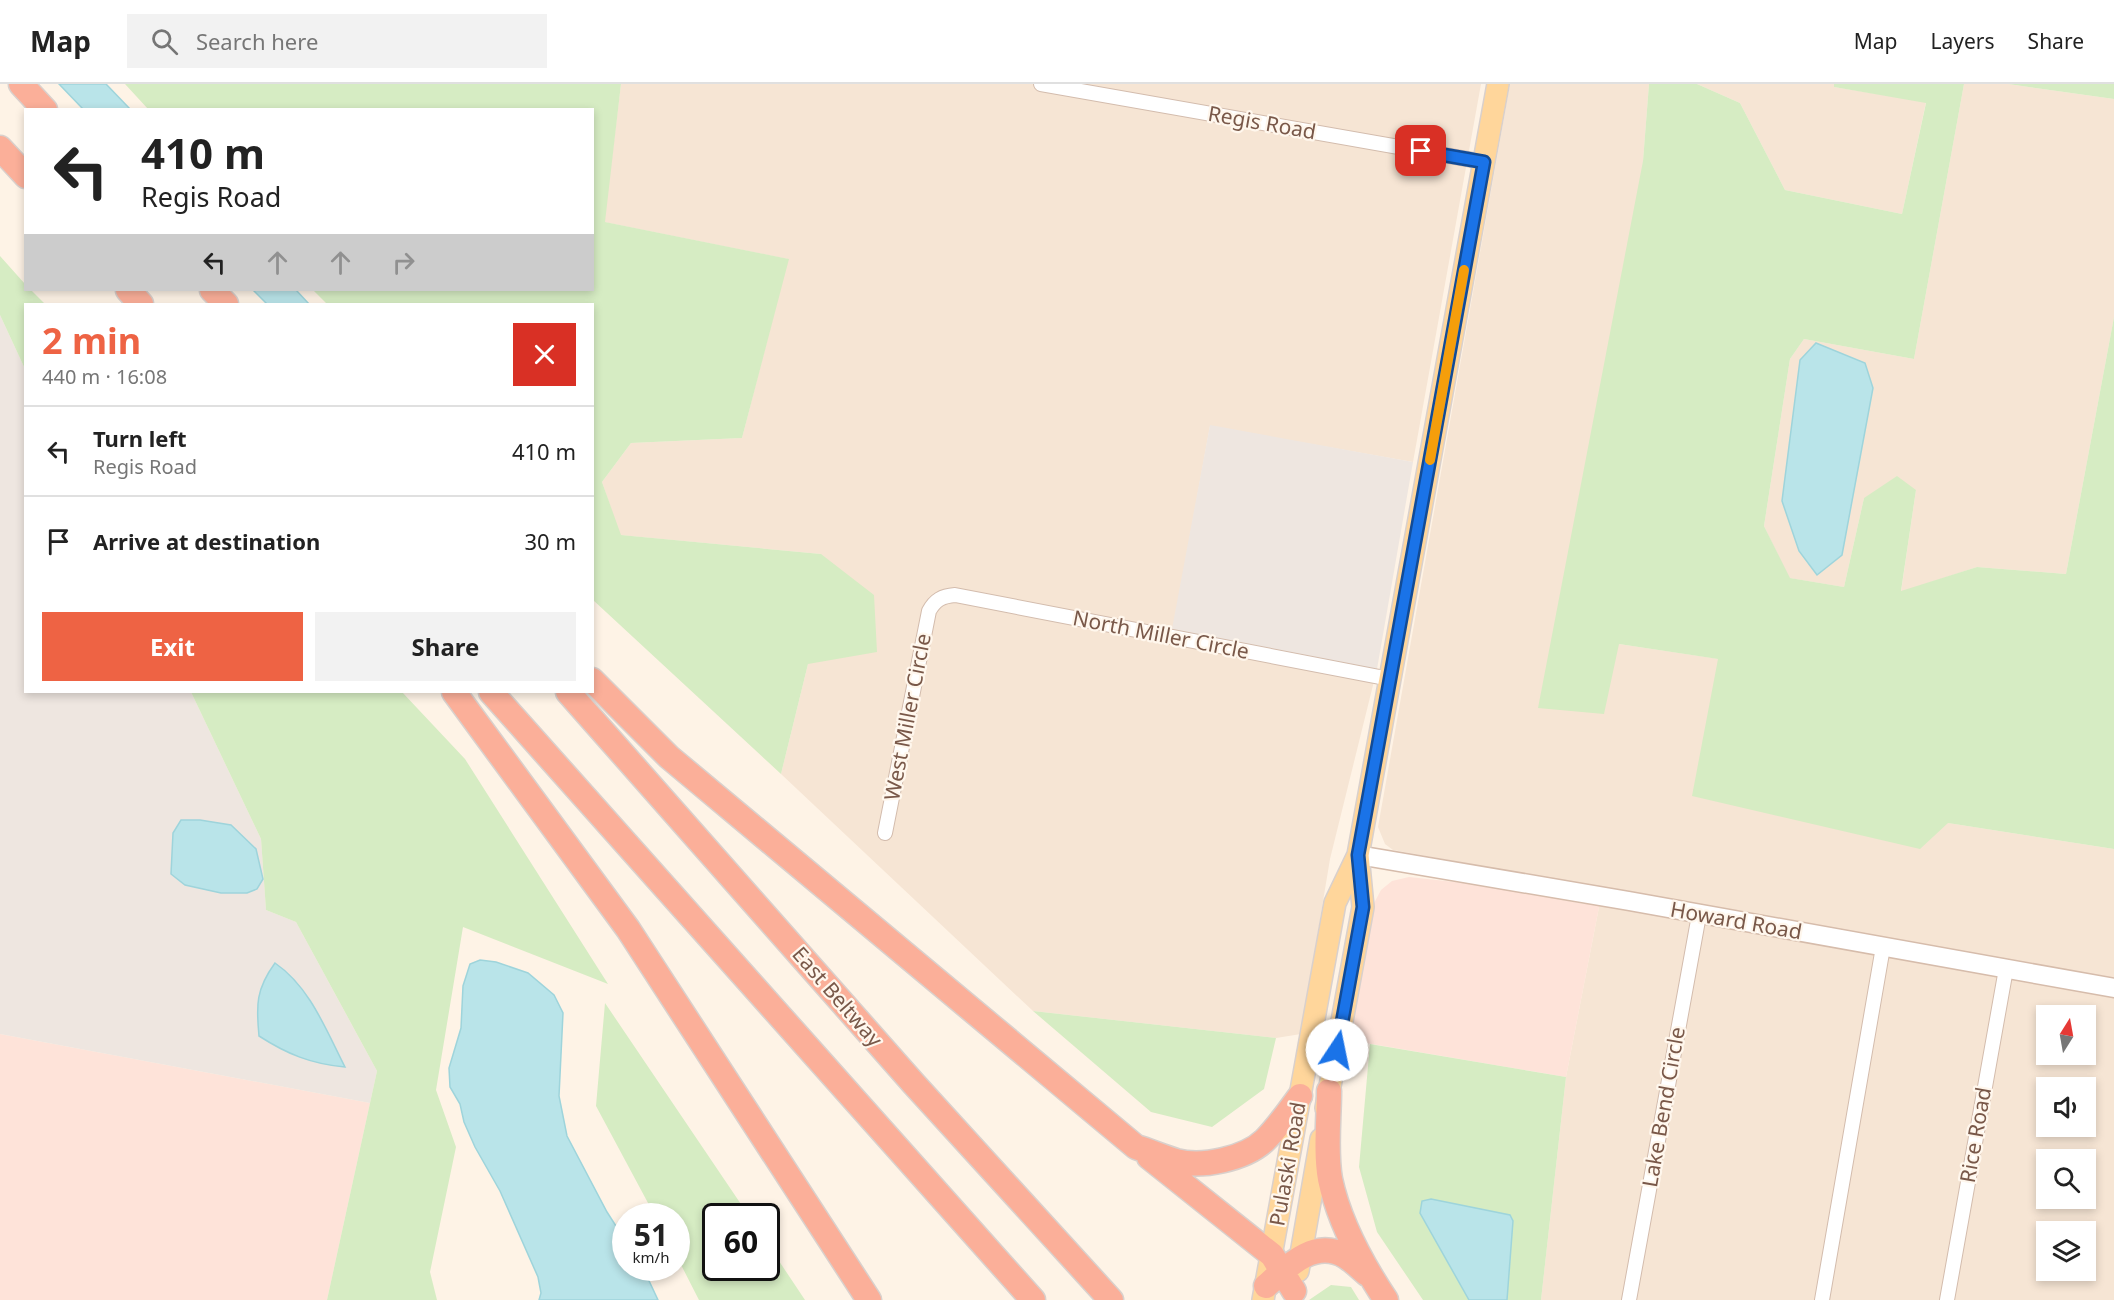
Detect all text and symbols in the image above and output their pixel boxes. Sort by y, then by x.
search box [127,14,547,68]
text: Map [30,22,91,60]
icon: search [148,25,181,58]
text: Search here [196,26,318,56]
text: Map [1854,27,1898,55]
text: Layers [1931,27,1995,55]
text: Share [2028,27,2084,55]
street label: Regis Road [1206,99,1318,145]
text: 410 m [141,124,265,181]
pin [1395,125,1446,176]
icon: left [42,132,120,210]
icon: arrive [1404,134,1437,167]
text: Regis Road [141,178,281,215]
icon: left [198,246,231,279]
icon: ahead [261,246,294,279]
icon: ahead [324,246,357,279]
icon: right [387,246,420,279]
text: 2 min [42,316,141,365]
button: close [513,323,576,386]
text: 440 m · 16:08 [42,363,167,390]
text: Turn left [93,423,187,453]
icon: left [42,435,75,468]
text: 410 m [512,436,576,466]
text: Regis Road [93,453,197,480]
icon: arrive [42,525,75,558]
text: Arrive at destination [93,526,320,556]
text: 30 m [525,526,576,556]
street label: North Miller Circle [1071,603,1252,665]
button: Exit [42,612,303,681]
button: Share [315,612,576,681]
street label: West Miller Circle [877,631,937,803]
street label: Howard Road [1668,895,1804,945]
street label: East Beltway [786,940,889,1053]
north arrow [2036,1005,2096,1065]
map controls [2036,1005,2096,1281]
position arrow [1305,1018,1369,1082]
street label: Lake Bend Circle [1635,1024,1691,1189]
button: sound [2036,1077,2096,1137]
street label: Rice Road [1953,1085,1997,1185]
street label: Pulaski Road [1262,1100,1312,1228]
button: search [2036,1149,2096,1209]
speed limit sign: 60 [702,1203,780,1281]
text: 51 [634,1214,668,1255]
button: layers [2036,1221,2096,1281]
text: km/h [633,1247,669,1267]

